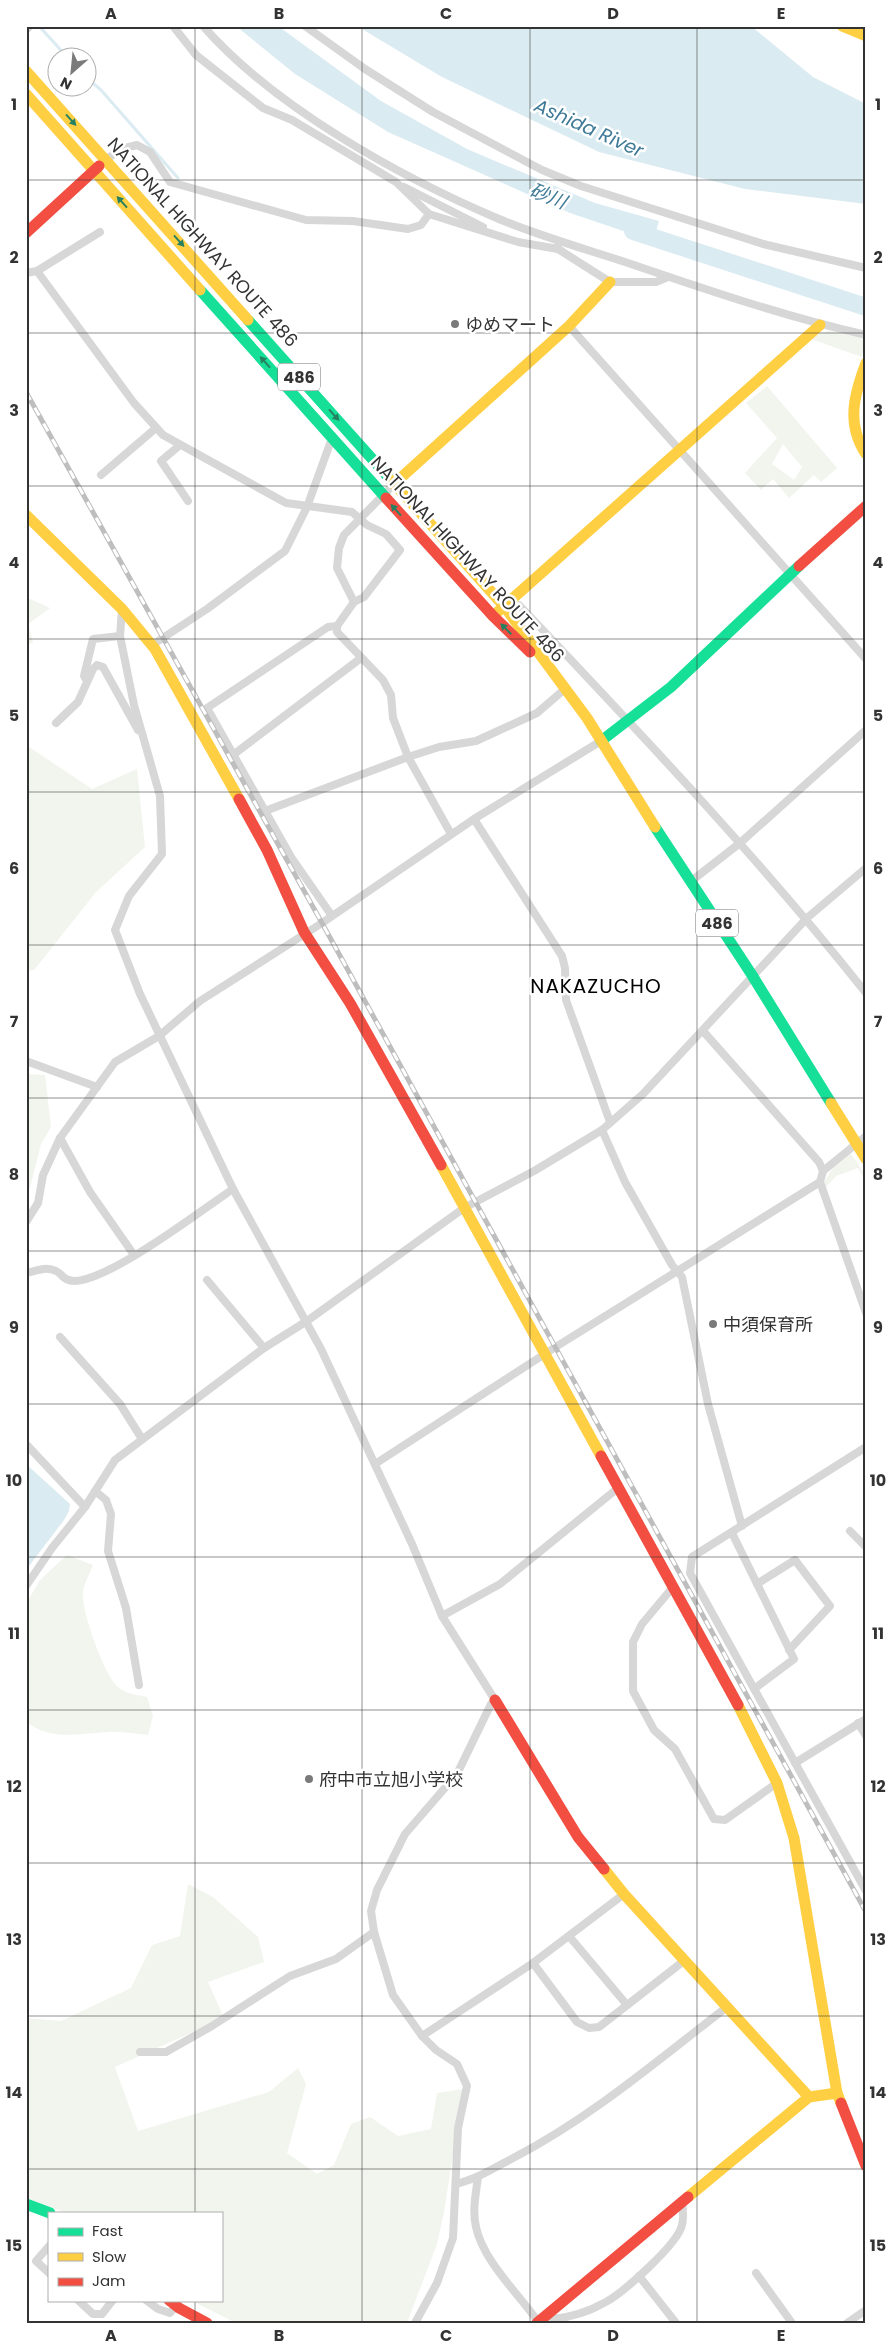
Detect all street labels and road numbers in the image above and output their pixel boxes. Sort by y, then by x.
street label: NATIONAL HIGHWAY ROUTE 486 [102,132,304,352]
road number: 486 [278,364,320,391]
street label: NATIONAL HIGHWAY ROUTE 486 [365,450,571,668]
road number: 486 [696,910,738,936]

